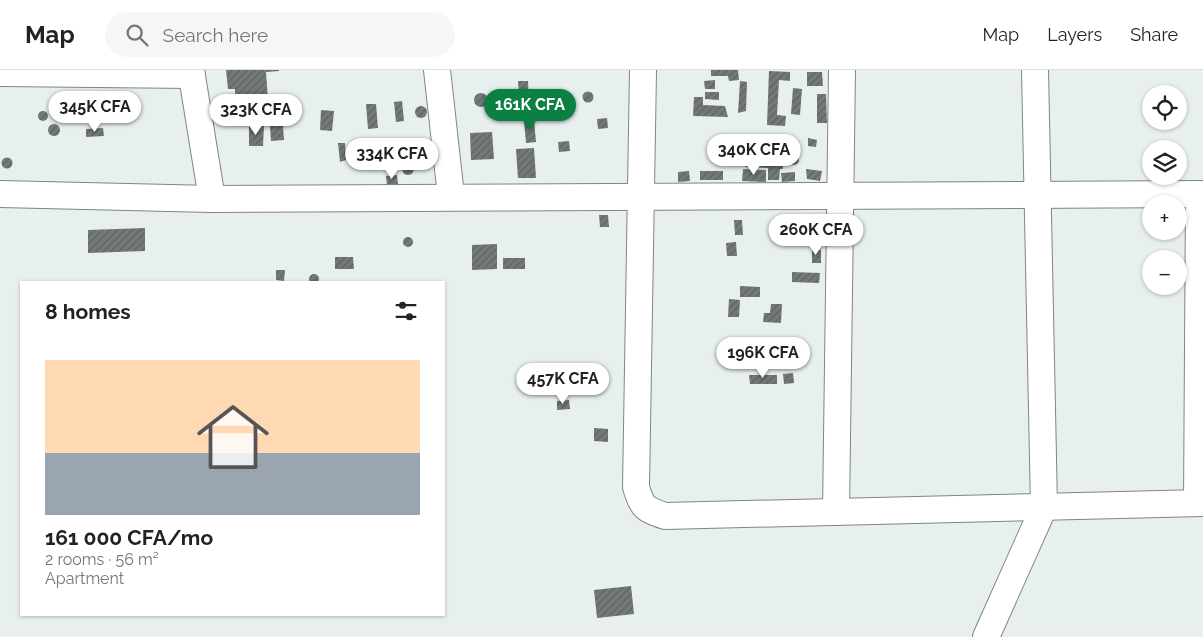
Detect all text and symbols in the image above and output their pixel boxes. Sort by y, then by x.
search box [105,12,455,57]
text: Map [25,20,75,49]
icon: search [123,21,151,49]
text: Search here [163,24,268,46]
text: Map [983,24,1019,45]
text: Layers [1047,24,1102,45]
text: Share [1130,24,1178,45]
map controls [1142,85,1187,295]
button: locate [1142,85,1187,130]
pin: 161K CFA [478,88,582,131]
pin: 345K CFA [43,90,147,133]
pin: 323K CFA [204,93,308,136]
text: 161K CFA [495,95,565,114]
text: 345K CFA [59,97,131,116]
text: 323K CFA [220,100,292,119]
pin: 340K CFA [702,134,806,176]
pin: 334K CFA [340,138,444,180]
text: 340K CFA [718,140,790,159]
button: layers [1142,140,1187,185]
text: 334K CFA [356,144,428,163]
button: + [1142,195,1187,240]
pin: 260K CFA [764,214,868,256]
text: 260K CFA [779,220,853,239]
button: − [1142,250,1187,295]
icon: filters [392,297,420,325]
text: 8 homes [45,299,131,324]
pin: 196K CFA [711,336,815,379]
text: 196K CFA [727,343,799,362]
pin: 457K CFA [511,362,615,405]
text: 457K CFA [527,369,599,388]
icon: home [188,392,278,482]
text: 161 000 CFA/mo [45,525,213,550]
text: 2 rooms · 56 m² [45,550,159,569]
text: Apartment [45,569,124,588]

